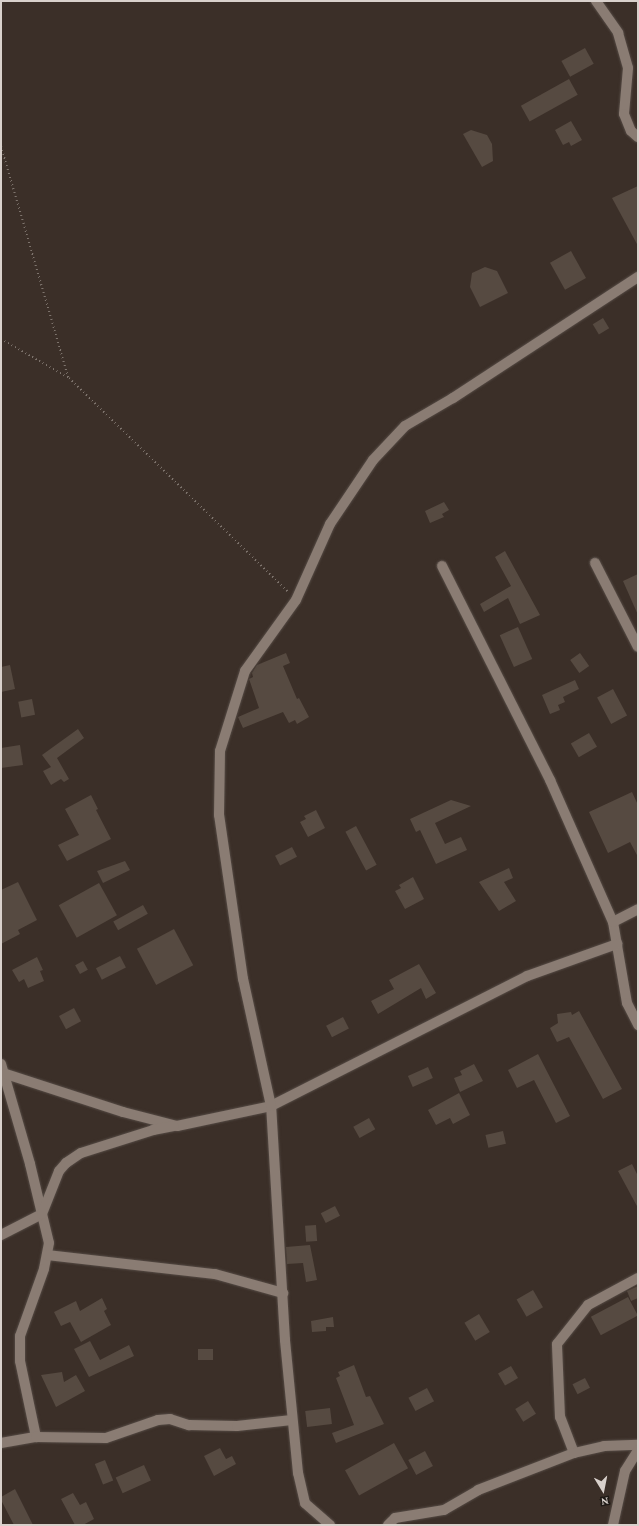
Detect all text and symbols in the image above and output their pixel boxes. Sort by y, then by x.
north arrow [583,1470,623,1510]
text: N [600,1495,610,1508]

